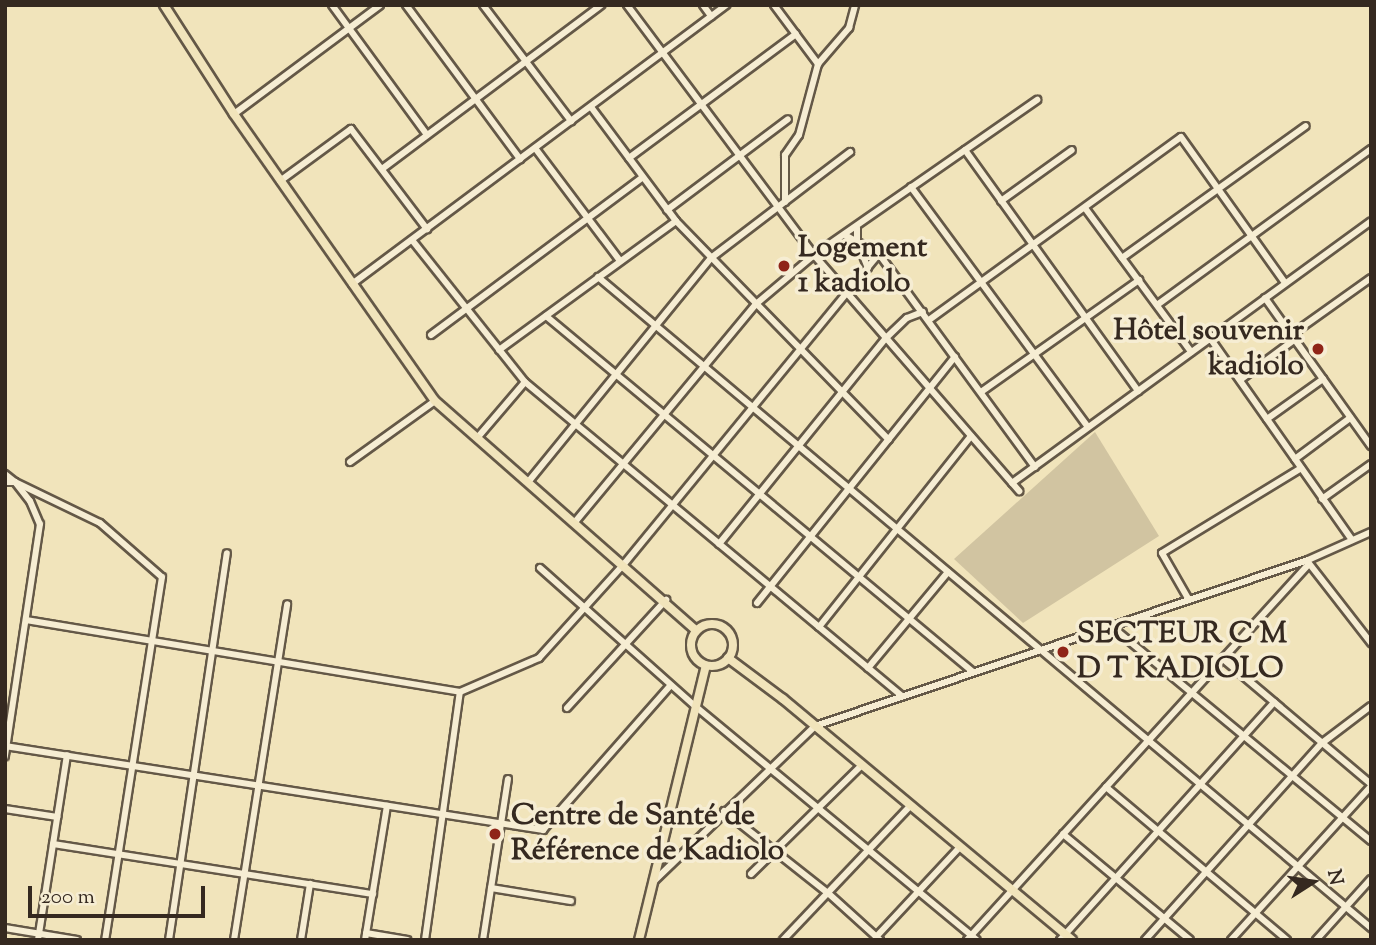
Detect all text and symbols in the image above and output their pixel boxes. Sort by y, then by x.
place label: Logement 1 kadiolo [798,231,927,302]
marker: Logement 1 kadiolo [776,258,792,274]
place label: Hôtel souvenir kadiolo [1114,314,1304,384]
marker: Hôtel souvenir kadiolo [1310,341,1326,357]
place label: SECTEUR C M D T KADIOLO [1077,617,1287,688]
marker: SECTEUR C M D T KADIOLO [1055,644,1071,660]
place label: Centre de Santé de Référence de Kadiolo [511,799,784,870]
marker: Centre de Santé de Référence de Kadiolo [485,824,505,844]
north arrow [1278,847,1348,917]
text: N [1319,867,1349,888]
scale bar [32,872,208,916]
text: 200 m [41,883,95,913]

